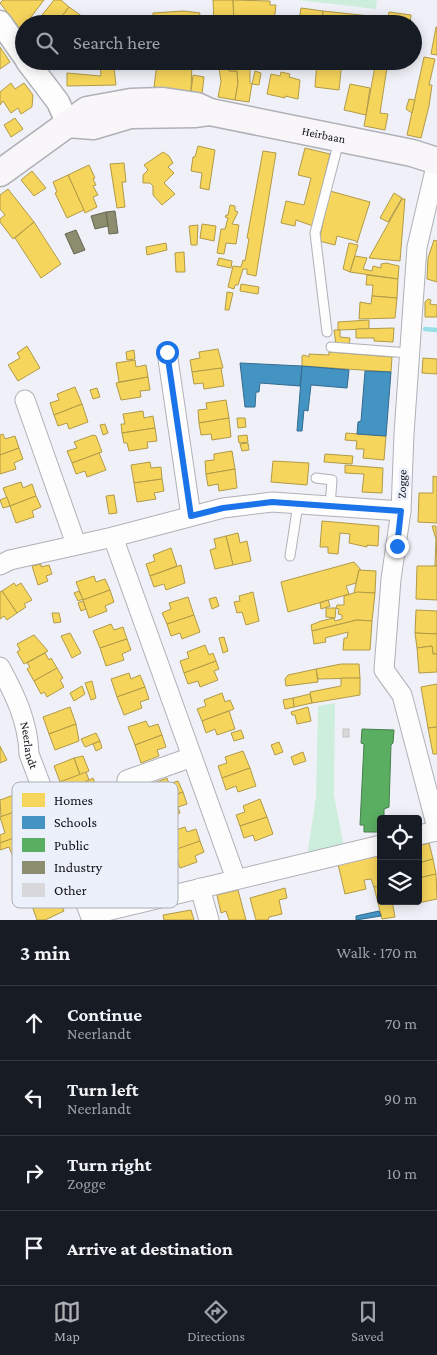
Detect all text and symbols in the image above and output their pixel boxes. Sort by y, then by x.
search box [15,15,422,70]
icon: search [33,29,61,57]
text: Search here [73,32,160,53]
street label: Heirbaan [301,124,347,146]
route start [156,341,179,364]
street label: Zogge [394,469,410,499]
route end [386,535,409,558]
street label: Neerlandt [17,720,41,772]
legend [12,782,178,908]
text: Homes [54,792,93,808]
text: Schools [54,814,97,830]
map controls [377,815,422,905]
button: locate [377,815,422,860]
text: Public [54,837,89,853]
text: Industry [54,859,103,875]
button: layers [377,860,422,905]
text: Other [54,882,87,898]
text: 3 min [20,941,70,965]
text: Walk · 170 m [337,944,417,961]
text: Continue [67,1004,142,1025]
icon: ahead [20,1009,48,1037]
text: 70 m [385,1015,417,1032]
text: Neerlandt [67,1025,131,1042]
text: Turn left [67,1079,139,1100]
icon: left [20,1084,48,1112]
text: 90 m [384,1090,417,1107]
text: Neerlandt [67,1100,131,1117]
text: Turn right [67,1154,152,1175]
icon: right [20,1159,48,1187]
text: 10 m [387,1165,417,1182]
text: Zogge [67,1175,106,1192]
icon: arrive [20,1234,48,1262]
text: Arrive at destination [67,1238,233,1259]
tab: Map [53,1298,81,1344]
tab: Directions [187,1298,245,1344]
tab: Saved [351,1298,384,1344]

